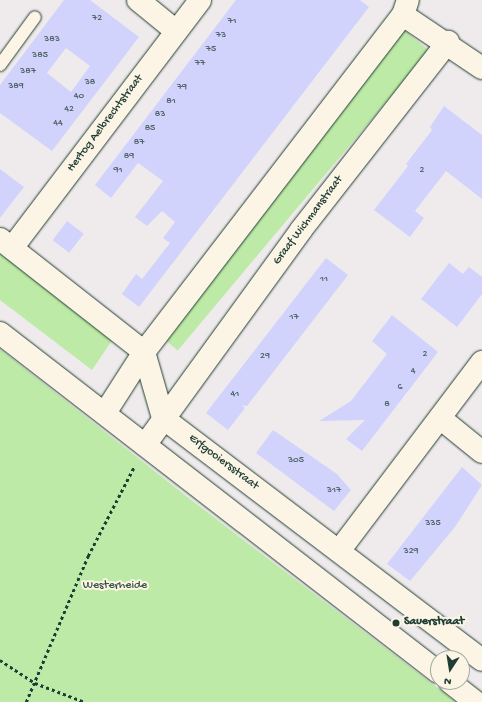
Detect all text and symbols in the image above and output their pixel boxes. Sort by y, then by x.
house number: 72 [92,13,102,25]
house number: 71 [227,16,237,28]
house number: 73 [216,30,226,42]
house number: 383 [44,34,60,46]
house number: 75 [206,44,216,56]
house number: 385 [32,50,48,62]
house number: 77 [195,58,205,70]
house number: 387 [20,66,36,78]
street label: Hertog Aelbrechtstraat [65,73,147,175]
house number: 38 [85,77,95,89]
house number: 389 [8,81,24,93]
house number: 79 [177,82,187,94]
house number: 40 [74,91,84,103]
house number: 81 [166,96,176,108]
house number: 42 [64,104,74,116]
house number: 83 [155,109,165,121]
house number: 44 [53,118,63,130]
house number: 85 [145,123,155,135]
house number: 87 [134,137,144,149]
house number: 89 [124,151,134,163]
house number: 91 [113,165,123,177]
house number: 2 [420,165,424,177]
street label: Graaf Wichmanstraat [271,174,347,268]
house number: 11 [320,274,328,286]
house number: 17 [289,312,299,324]
house number: 2 [423,349,427,361]
house number: 29 [260,351,270,363]
house number: 4 [411,366,415,378]
house number: 6 [397,382,403,394]
house number: 41 [231,389,239,401]
house number: 8 [384,399,390,411]
street label: Erfgooiersstraat [185,432,261,494]
house number: 305 [288,455,304,467]
house number: 317 [327,485,341,497]
house number: 335 [425,518,441,530]
house number: 329 [403,546,419,558]
park label: Westerheide [83,580,147,594]
place label: Sauerstraat [404,616,464,630]
marker: Sauerstraat [391,618,401,628]
north arrow [430,650,470,690]
text: N [443,674,452,687]

